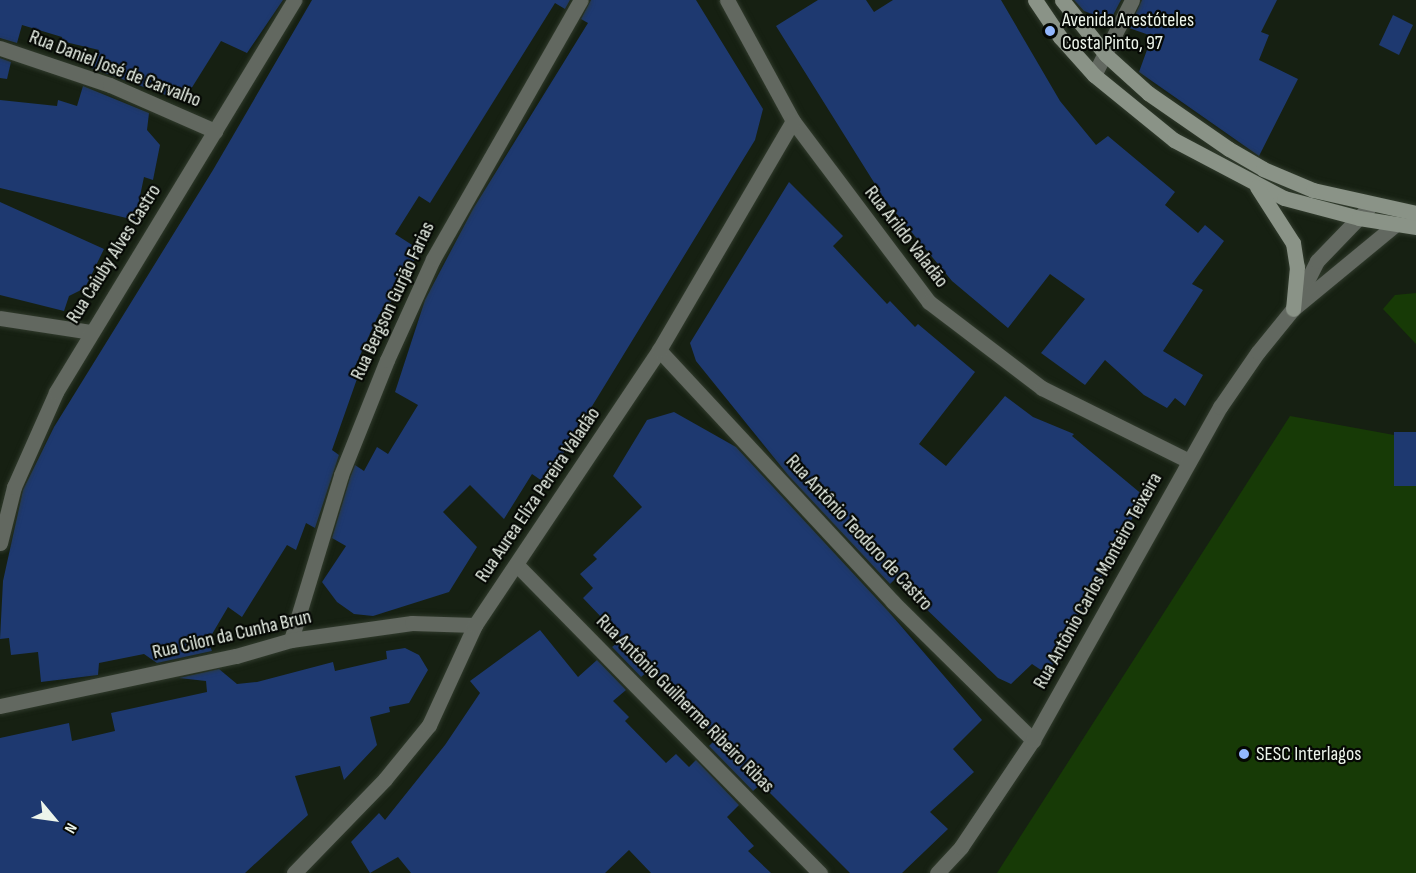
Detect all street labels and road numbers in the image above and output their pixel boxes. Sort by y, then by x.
street label: Rua Daniel José de Carvalho [26,25,204,113]
street label: Rua Caiuby Alves Castro [62,180,166,328]
street label: Rua Arildo Valadão [859,181,953,293]
street label: Rua Bergson Gurjão Farias [346,218,440,384]
street label: Rua Aurea Eliza Pereira Valadão [471,403,605,587]
street label: Rua Antônio Teodoro de Castro [781,450,937,616]
street label: Rua Antônio Carlos Monteiro Teixeira [1029,469,1167,693]
street label: Rua Cilon da Cunha Brun [150,605,314,665]
street label: Rua Antônio Guilherme Ribeiro Ribas [591,610,779,798]

